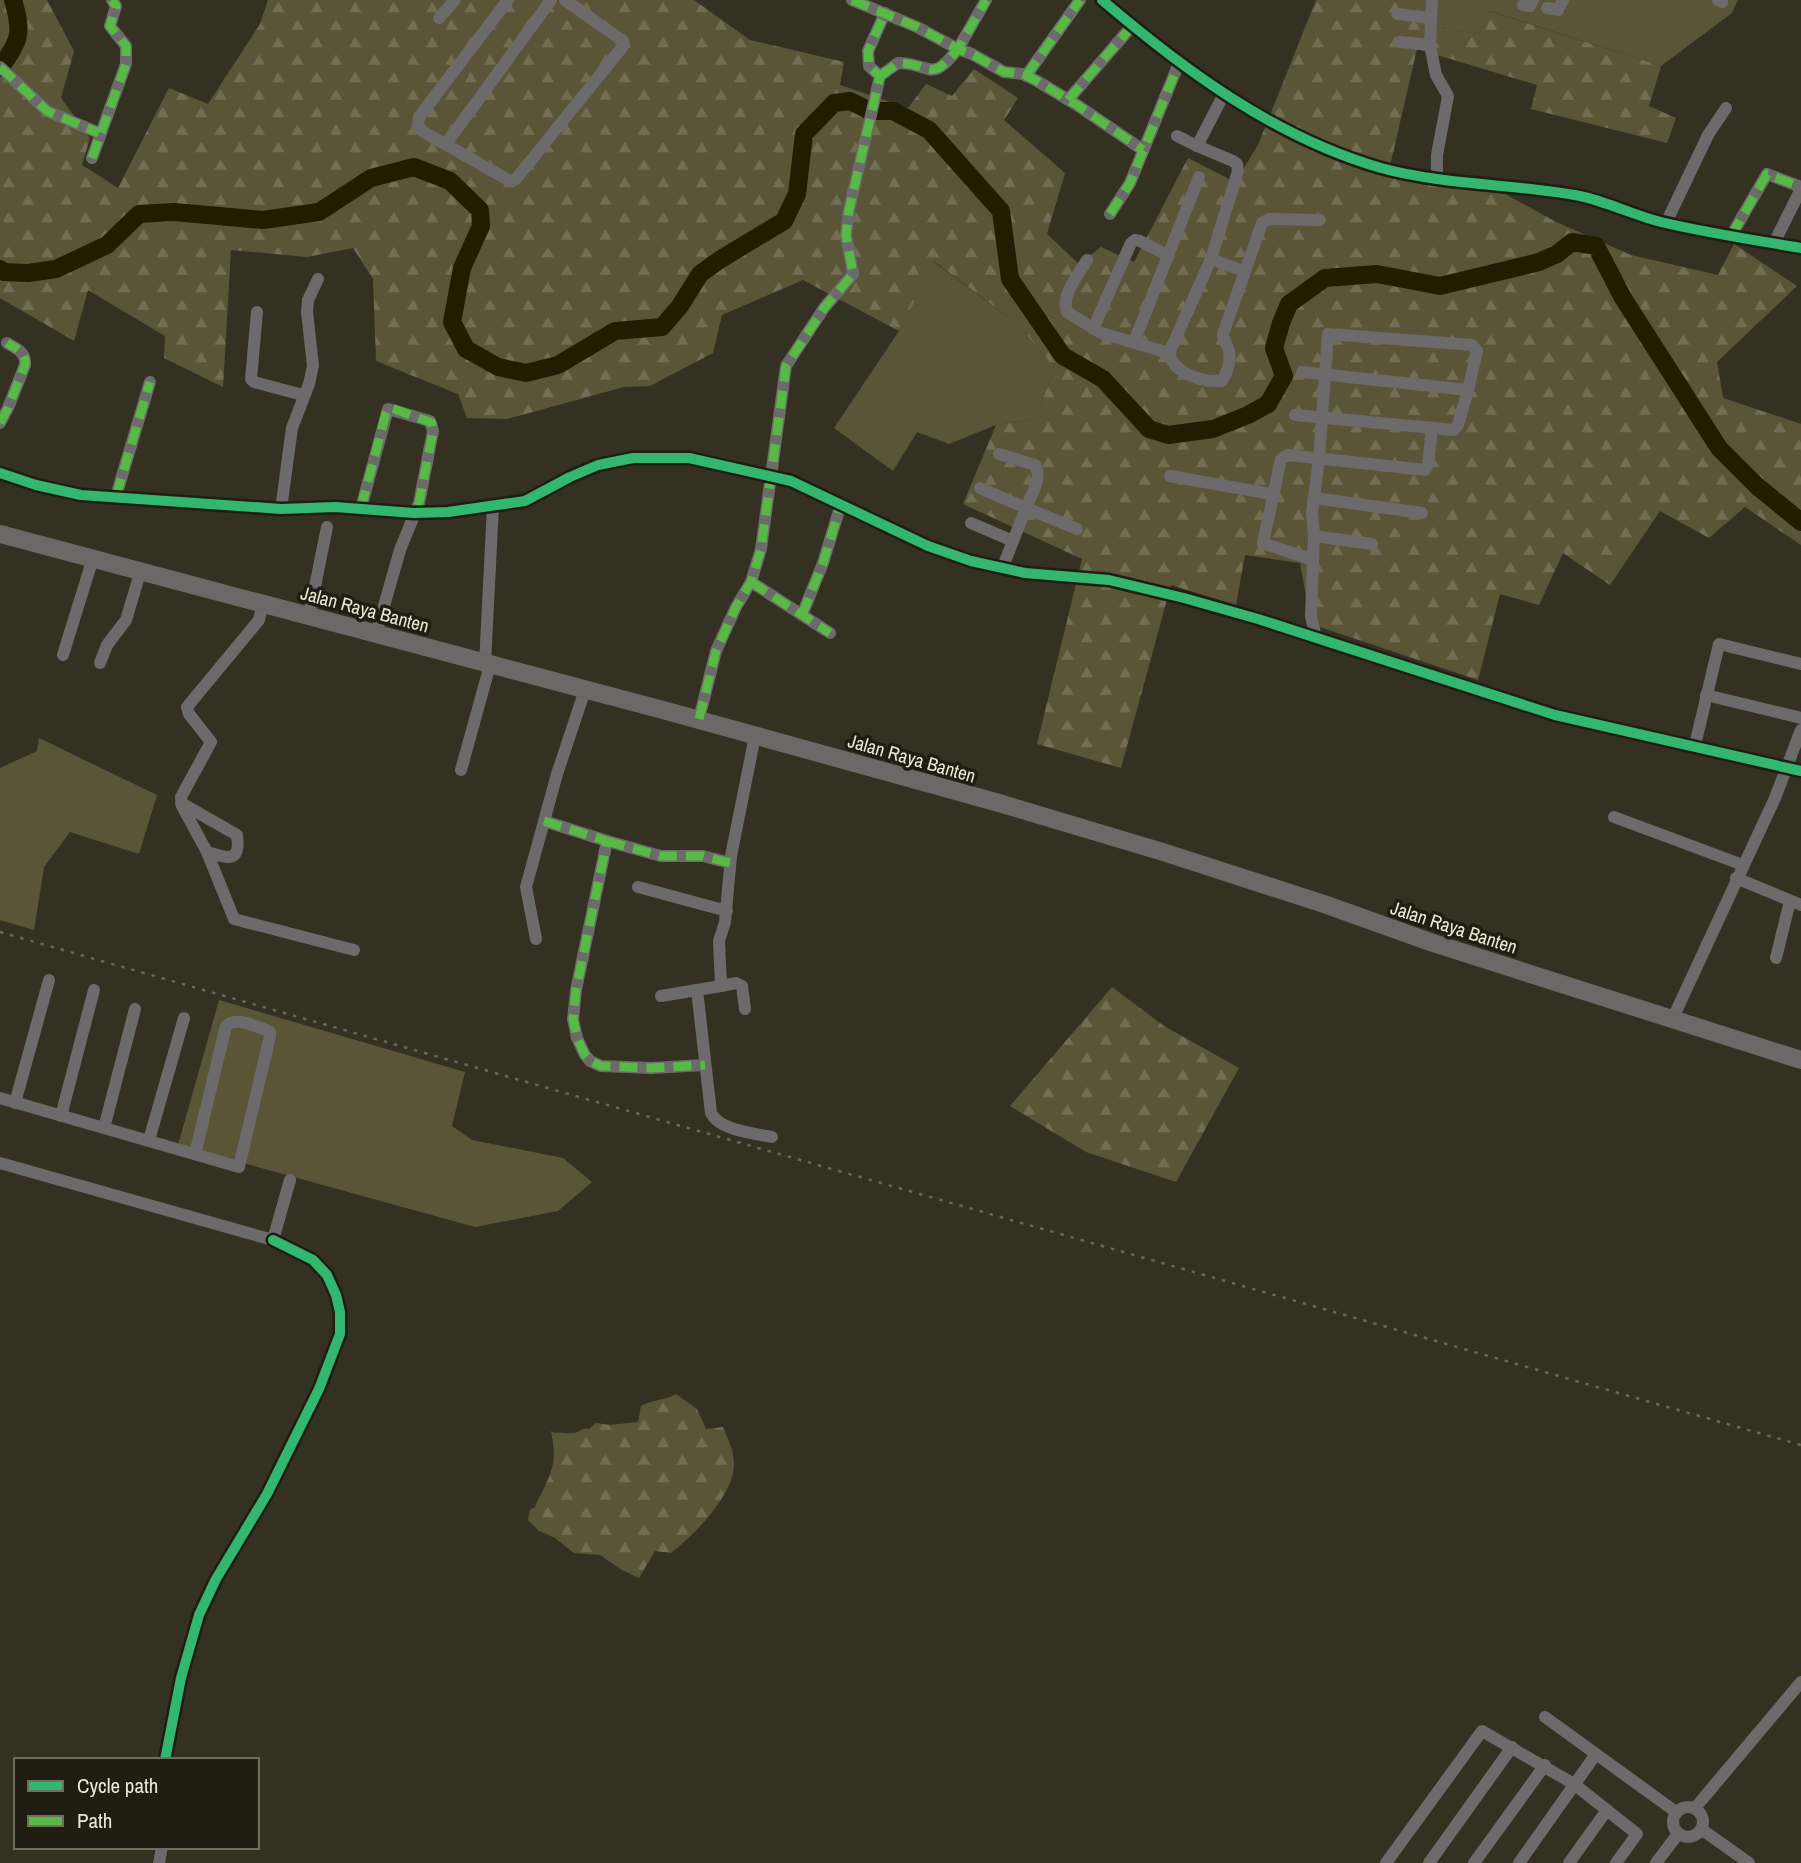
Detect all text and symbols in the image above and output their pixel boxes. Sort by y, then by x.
street label: Jalan Raya Banten [298,579,432,639]
street label: Jalan Raya Banten [845,727,979,789]
street label: Jalan Raya Banten [1387,894,1521,960]
legend [14,1758,259,1849]
text: Cycle path [77,1771,158,1800]
text: Path [77,1806,112,1835]

